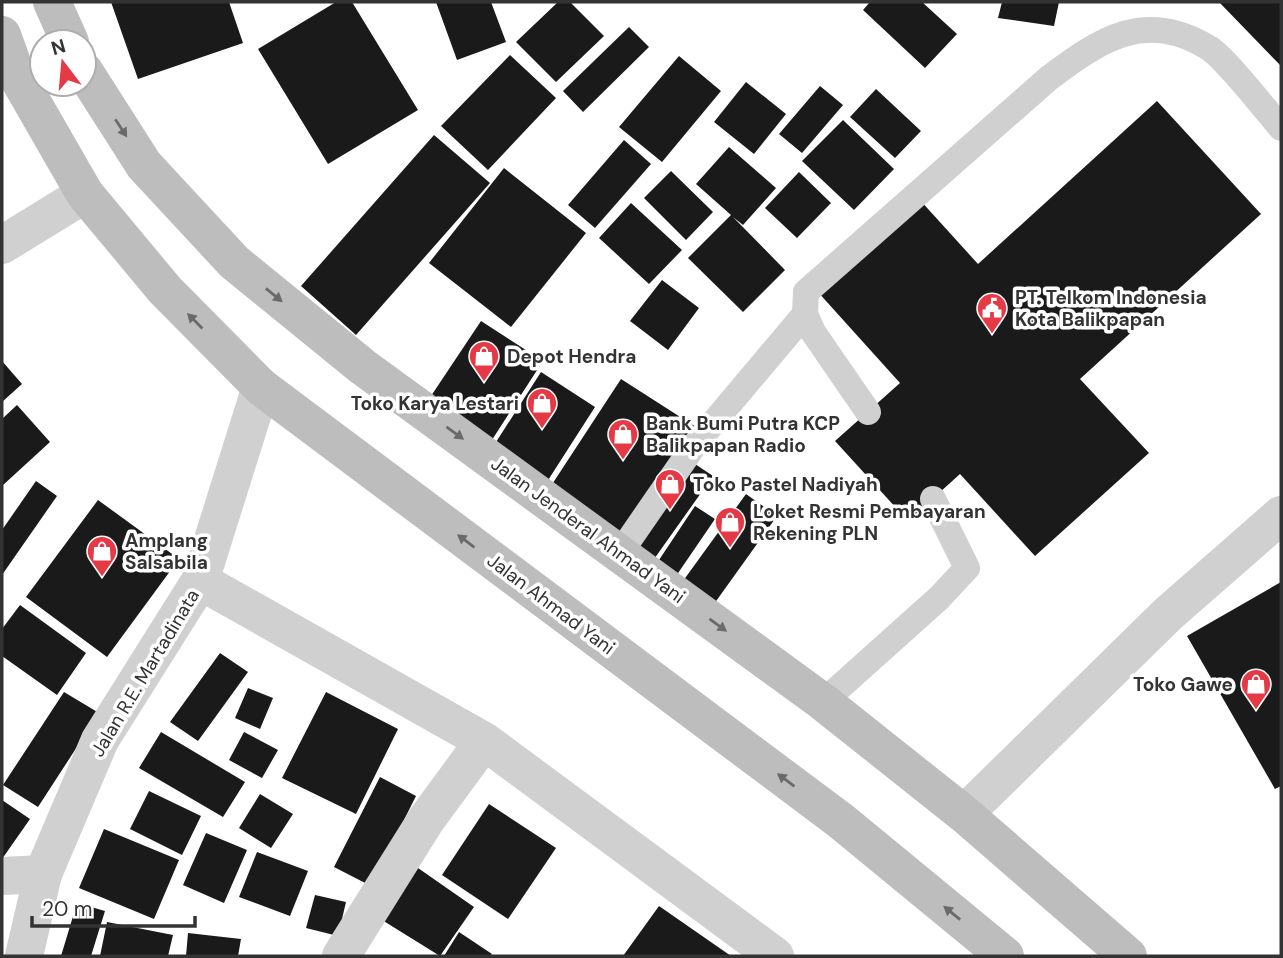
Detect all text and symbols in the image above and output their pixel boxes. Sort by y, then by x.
north arrow [28,28,98,98]
text: N [48,33,69,61]
one-way arrow [114,119,127,138]
place label: PT. Telkom Indonesia Kota Balikpapan [1015,285,1207,332]
one-way arrow [265,287,283,302]
public building icon: PT. Telkom Indonesia Kota Balikpapan [975,291,1009,335]
one-way arrow [188,313,204,330]
shop icon: Depot Hendra [467,339,501,383]
place label: Depot Hendra [507,344,636,369]
shop icon: Toko Karya Lestari [525,386,559,430]
place label: Toko Karya Lestari [351,391,519,416]
place label: Bank Bumi Putra KCP Balikpapan Radio [646,411,840,458]
shop icon: Bank Bumi Putra KCP Balikpapan Radio [606,417,640,461]
one-way arrow [446,426,464,440]
street label: Jalan Jenderal Ahmad Yani [486,451,690,609]
shop icon: Toko Pastel Nadiyah [653,467,687,511]
place label: Toko Pastel Nadiyah [693,472,878,497]
place label: Loket Resmi Pembayaran Rekening PLN [753,499,986,546]
shop icon: Loket Resmi Pembayaran Rekening PLN [713,505,747,549]
place label: Amplang Salsabila [125,528,208,575]
shop icon: Amplang Salsabila [85,534,119,578]
one-way arrow [457,534,476,548]
street label: Jalan Ahmad Yani [482,548,620,660]
street label: Jalan R.E. Martadinata [85,585,205,761]
one-way arrow [709,617,727,631]
shop icon: Toko Gawe [1239,667,1273,711]
place label: Toko Gawe [1133,672,1233,697]
one-way arrow [777,774,795,788]
scale bar [32,884,194,928]
text: 20 m [42,895,93,923]
one-way arrow [943,906,960,921]

